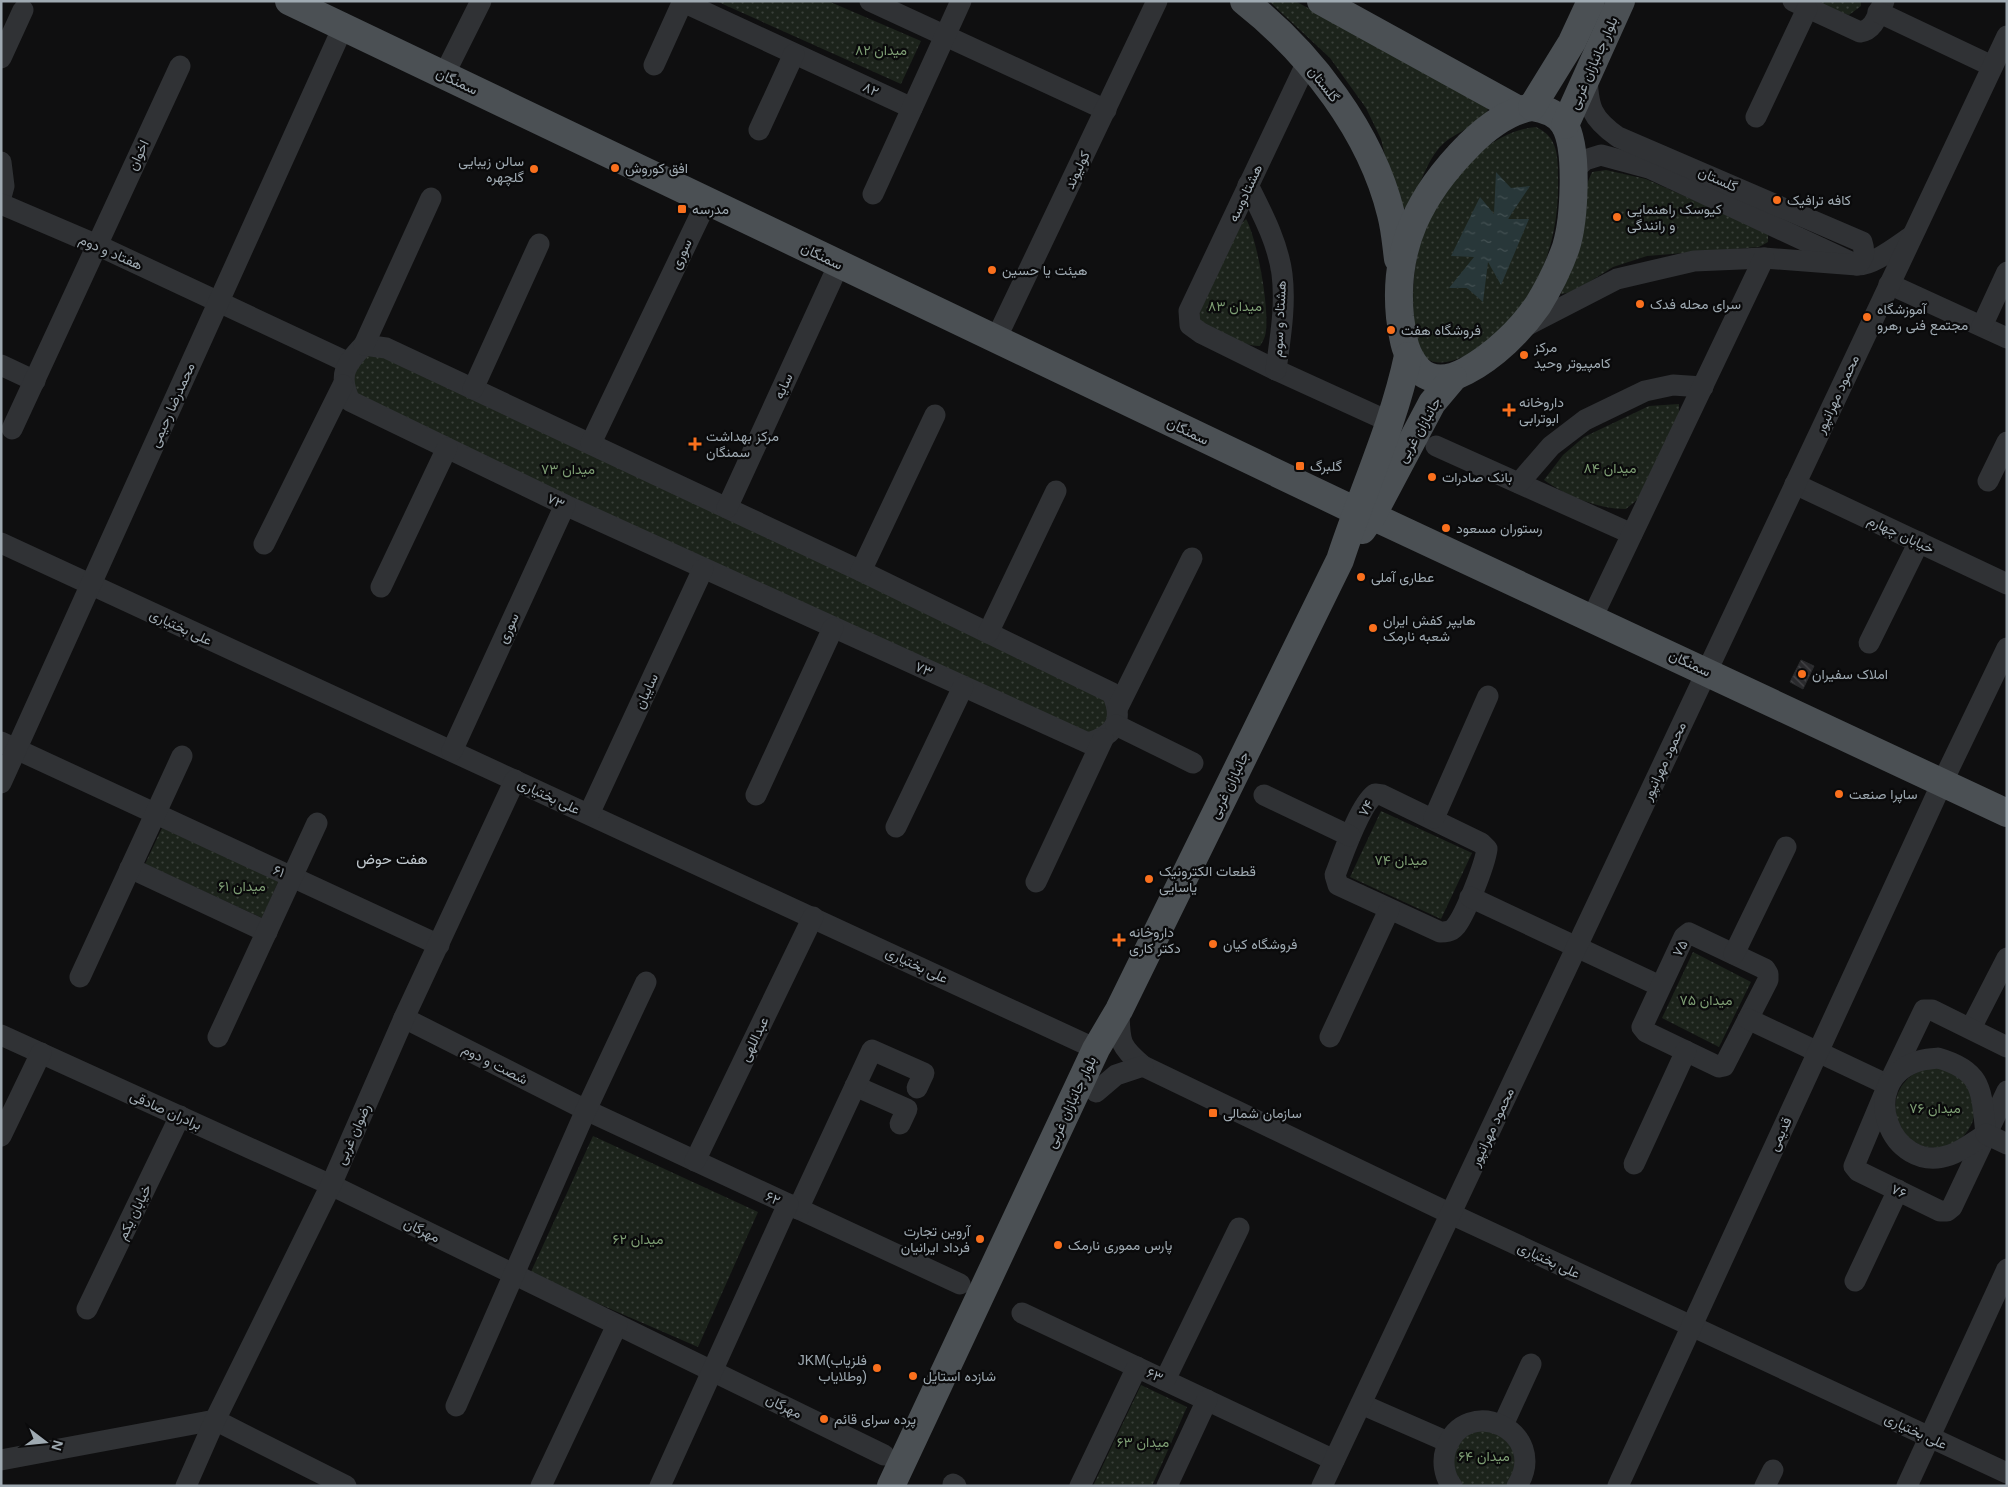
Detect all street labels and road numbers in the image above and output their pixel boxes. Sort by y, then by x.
street label: بلوار جانبازان غربی [1565,14,1621,112]
street label: گلستان [1304,63,1343,106]
street label: سمنگان [433,64,480,98]
street label: ۸۲ [861,78,881,100]
street label: اخوان [124,137,153,173]
street label: کولیوند [1061,149,1094,192]
street label: هشتادوسه [1225,161,1266,225]
street label: گلستان [1696,163,1740,196]
street label: هفتاد و دوم [76,231,145,274]
street label: سوری [667,236,696,272]
street label: سمنگان [798,239,845,274]
street label: هشتاد و سوم [1269,280,1290,358]
street label: محمود مهرانپور [1811,352,1864,438]
street label: محمدرضا رحیمی [146,360,199,450]
street label: سایه [770,371,796,401]
street label: جانبازان غربی [1394,394,1445,466]
street label: سمنگان [1164,414,1211,449]
street label: ۷۳ [545,490,567,512]
street label: خیابان چهارم [1864,512,1937,558]
street label: علی بختیاری [147,606,215,649]
street label: سوری [494,610,523,646]
street label: سمنگان [1666,646,1713,680]
street label: ۷۳ [913,658,935,680]
street label: سایبان [631,671,662,712]
street label: محمود مهرانپور [1638,719,1691,805]
street label: جانبازان غربی [1206,749,1253,822]
street label: علی بختیاری [515,775,583,818]
street label: ۷۴ [1355,797,1377,819]
street label: ۶۱ [271,861,287,881]
street label: ۷۵ [1669,937,1691,959]
street label: علی بختیاری [883,944,951,987]
street label: عبداللهی [736,1014,773,1064]
street label: شصت و دوم [459,1041,530,1088]
street label: بلوار جانبازان غربی [1043,1053,1100,1151]
street label: محمود مهرانپور [1466,1085,1519,1171]
street label: برادران صادقی [127,1087,204,1134]
street label: رضوان غربی [332,1101,375,1167]
street label: قدیمی [1765,1115,1796,1154]
street label: ۷۶ [1889,1181,1909,1202]
street label: خیابان یکم [114,1182,155,1243]
street label: ۶۲ [763,1188,783,1208]
street label: مهرگان [401,1215,443,1246]
street label: علی بختیاری [1515,1239,1583,1282]
street label: ۶۳ [1144,1364,1166,1386]
street label: مهرگان [763,1391,805,1422]
street label: علی بختیاری [1882,1410,1950,1453]

